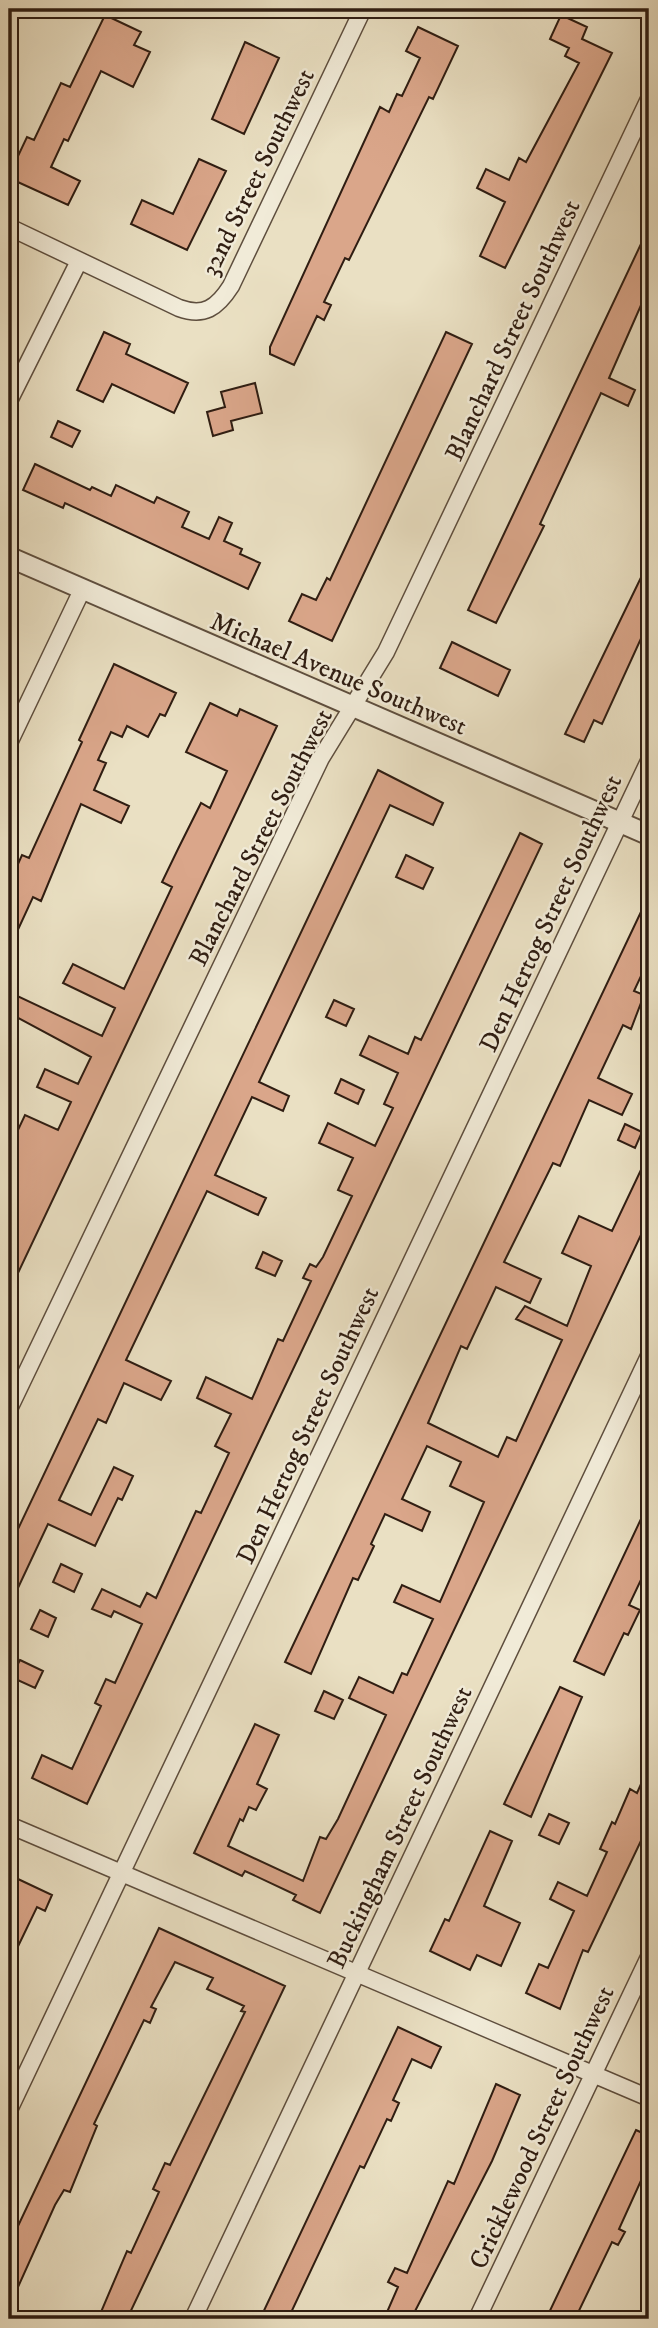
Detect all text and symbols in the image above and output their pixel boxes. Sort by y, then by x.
street label: 32nd Street Southwest [194,64,323,282]
street label: Blanchard Street Southwest [438,195,588,467]
street label: Michael Avenue Southwest [205,605,472,743]
street label: Blanchard Street Southwest [182,703,341,972]
street label: Den Hertog Street Southwest [472,770,630,1058]
street label: Den Hertog Street Southwest [229,1282,387,1570]
street label: Buckingham Street Southwest [320,1681,480,1974]
street label: Cricklewood Street Southwest [462,1981,623,2274]

